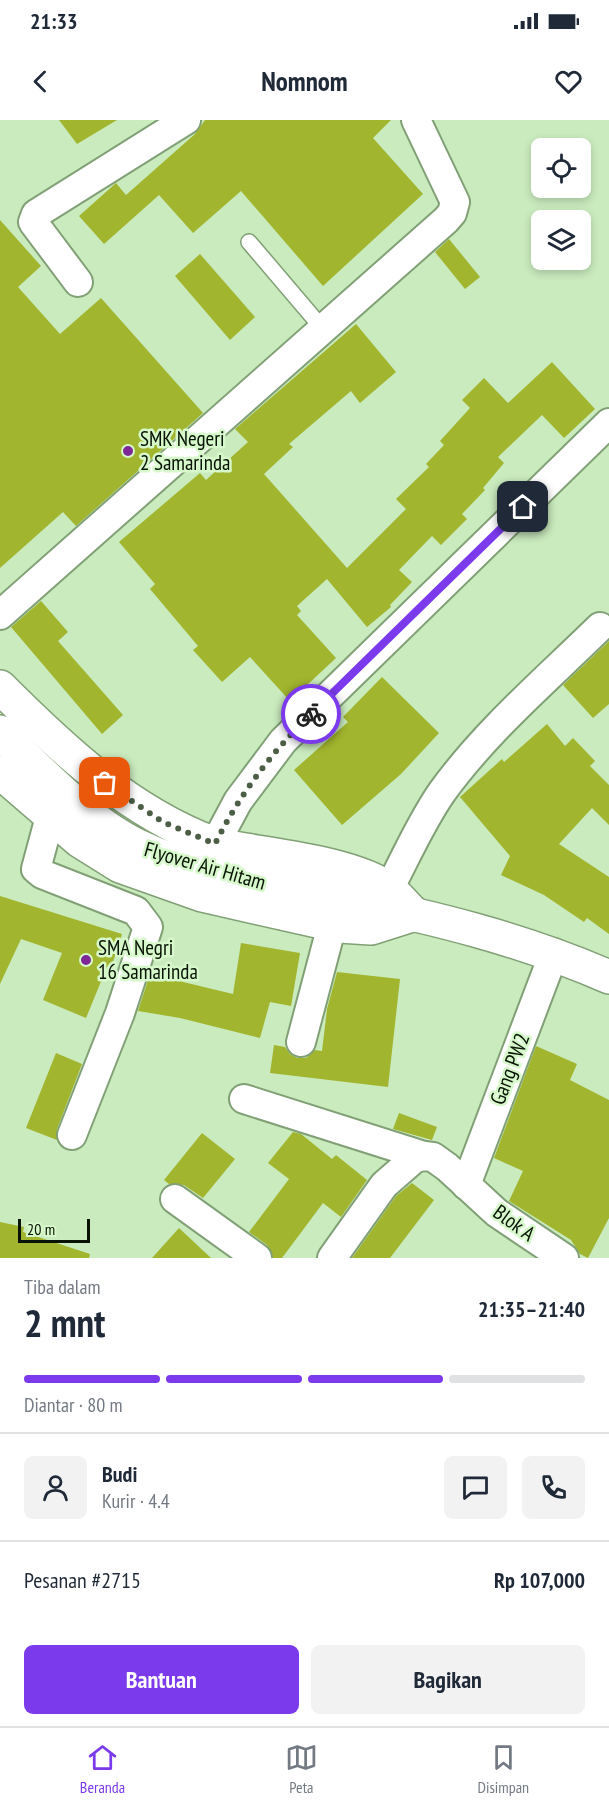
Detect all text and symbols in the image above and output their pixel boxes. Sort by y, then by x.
text: 21:33 [30,7,78,35]
text: Nomnom [261,64,348,98]
icon: back [24,65,57,98]
icon: heart [552,65,585,98]
map controls [531,138,591,270]
button: locate [531,138,591,198]
button: layers [531,210,591,270]
place label: SMK Negeri 2 Samarinda [140,425,230,476]
marker: SMK Negeri 2 Samarinda [121,444,135,458]
pin [497,481,548,532]
icon: home [506,490,539,523]
courier [281,684,341,744]
icon: bike [295,698,328,731]
pin [79,757,130,808]
icon: bag [88,766,121,799]
street label: Flyover Air Hitam [141,835,269,896]
place label: SMA Negri 16 Samarinda [98,934,198,985]
marker: SMA Negri 16 Samarinda [79,953,93,967]
street label: Gang PW2 [484,1029,535,1108]
street label: Blok A [488,1198,541,1247]
scale bar [18,1216,90,1244]
text: 20 m [27,1219,55,1239]
text: Tiba dalam [24,1274,101,1300]
text: 21:35–21:40 [478,1295,585,1323]
text: 2 mnt [24,1297,105,1348]
text: Diantar · 80 m [24,1392,123,1418]
button: person [24,1456,87,1519]
button: chat [444,1456,507,1519]
button: phone [522,1456,585,1519]
text: Budi [102,1460,137,1488]
text: Kurir · 4.4 [102,1488,170,1514]
text: Pesanan #2715 [24,1566,141,1594]
text: Rp 107,000 [494,1566,585,1594]
button: Bantuan [24,1645,299,1714]
button: Bagikan [311,1645,585,1714]
tab: Beranda [80,1741,125,1797]
tab: Peta [285,1741,318,1797]
tab: Disimpan [478,1741,529,1797]

